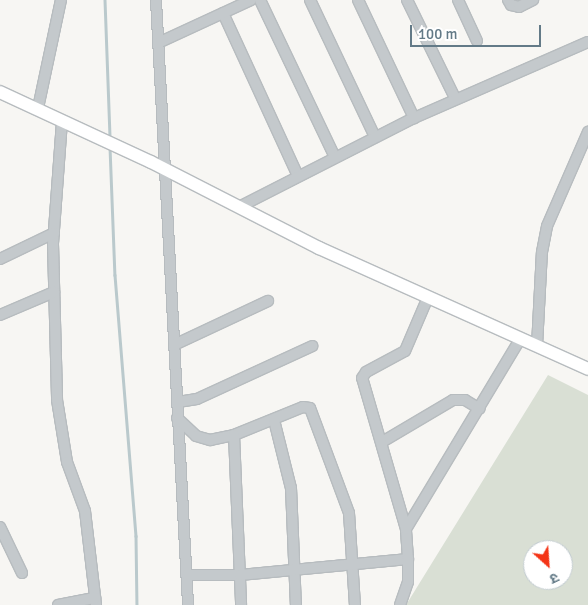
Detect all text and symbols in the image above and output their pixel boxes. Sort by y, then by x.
scale bar [413,15,544,47]
text: 100 m [418,25,458,43]
north arrow [523,540,573,590]
text: उ [547,569,562,587]

